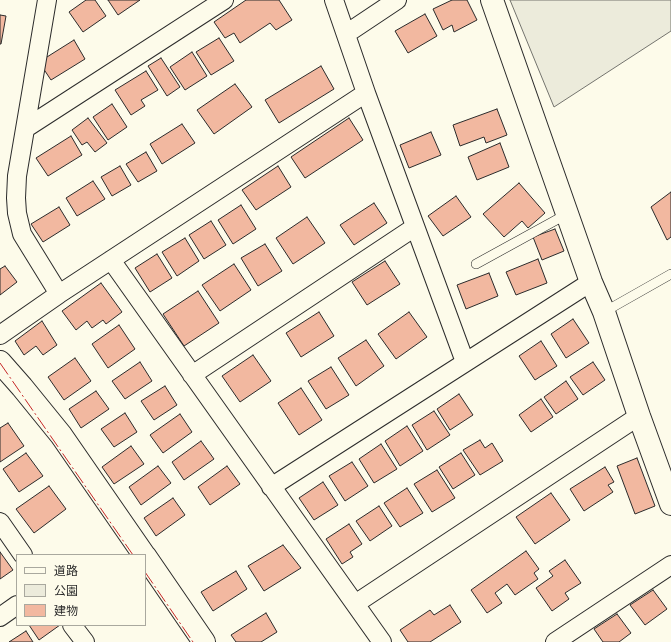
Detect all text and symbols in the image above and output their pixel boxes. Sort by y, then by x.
legend [16,554,146,626]
text: 道路 [54,564,78,579]
text: 公園 [54,584,78,599]
text: 建物 [54,604,78,619]

